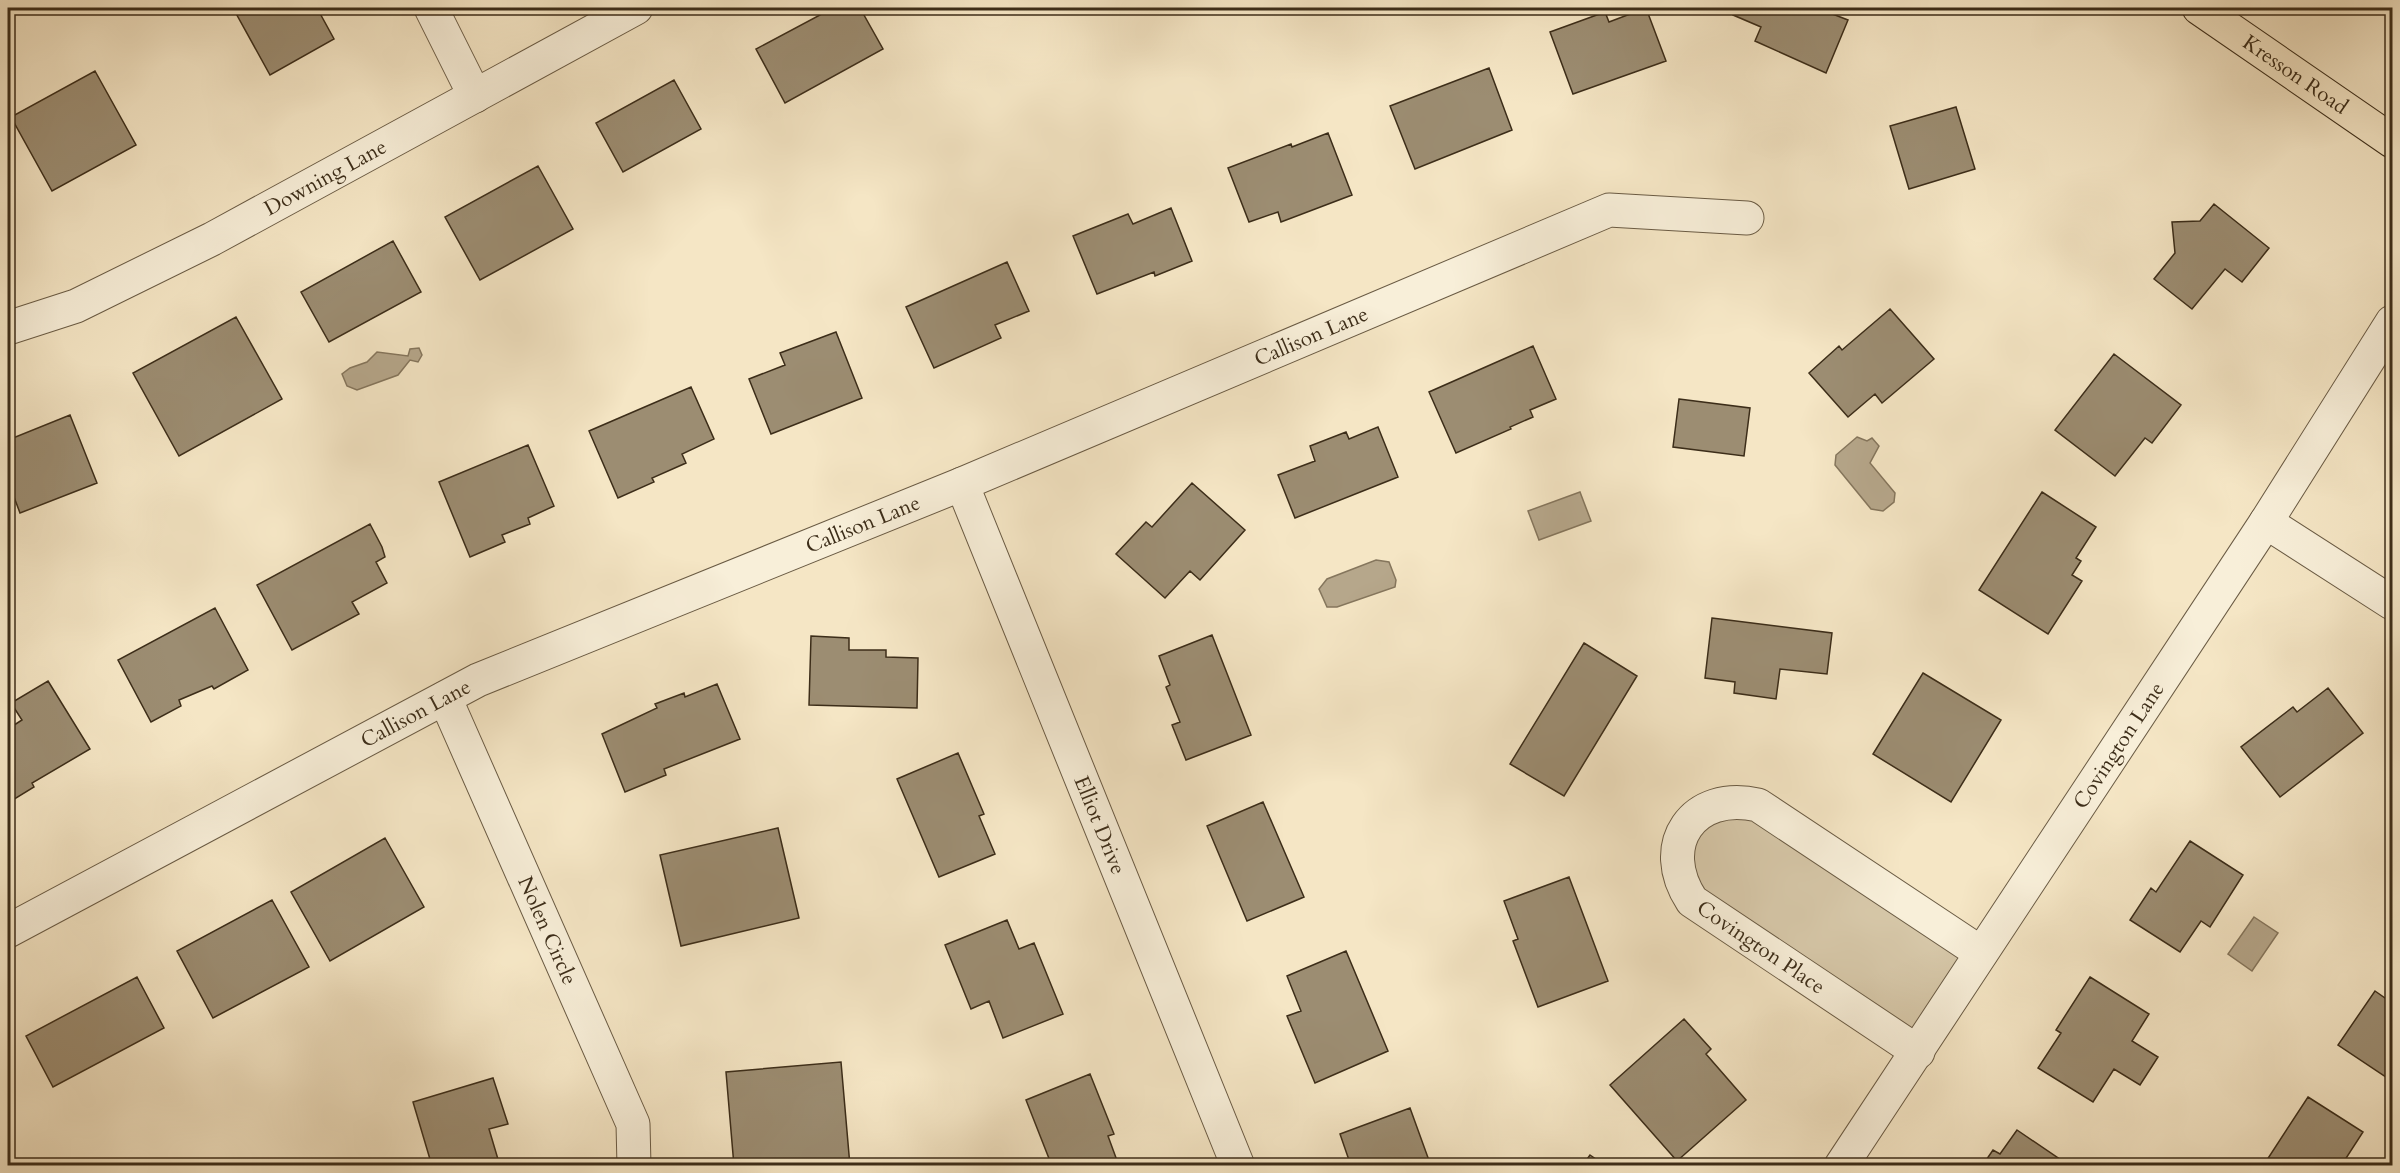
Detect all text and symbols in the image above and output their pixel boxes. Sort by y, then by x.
street label: Kresson Road [2237,28,2354,121]
street label: Downing Lane [259,133,392,223]
street label: Callison Lane [1250,300,1373,374]
street label: Callison Lane [801,488,925,561]
street label: Callison Lane [356,673,476,755]
street label: Covington Lane [2067,676,2171,815]
street label: Elliot Drive [1067,772,1133,879]
street label: Nolen Circle [510,872,584,989]
street label: Covington Place [1691,894,1831,1001]

